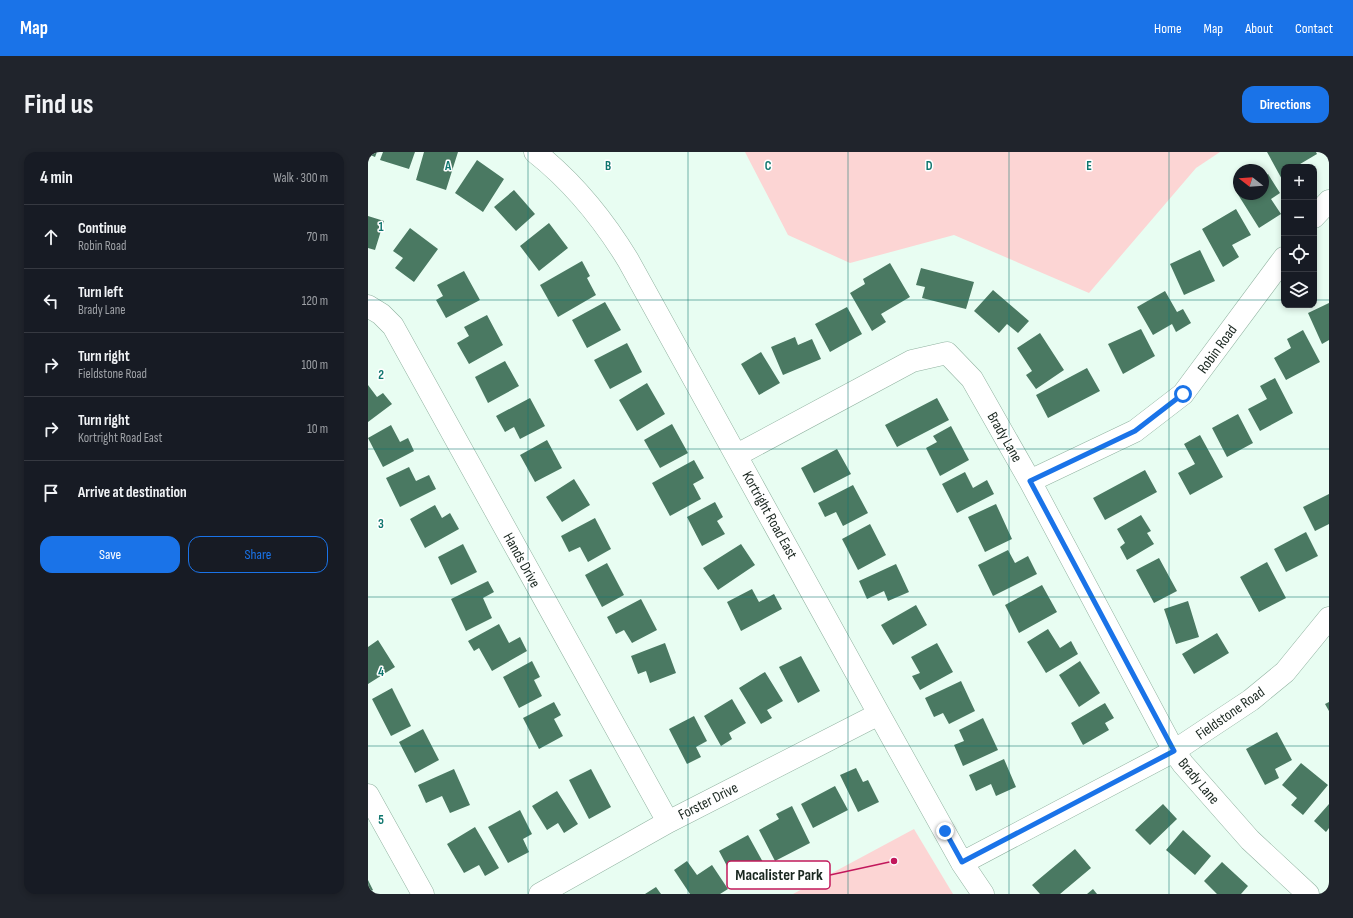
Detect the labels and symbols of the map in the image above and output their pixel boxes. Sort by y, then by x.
text: A [444,158,452,174]
text: B [605,158,611,174]
text: C [765,158,772,174]
text: D [926,158,933,174]
text: E [1086,158,1092,174]
north arrow [1233,164,1269,200]
text: 1 [378,219,384,235]
street label: Robin Road [1193,321,1241,377]
text: 2 [378,367,384,383]
route start [1174,385,1192,403]
street label: Brady Lane [983,409,1026,466]
street label: Kortright Road East [738,468,802,563]
text: 3 [378,516,384,532]
street label: Hands Drive [499,529,544,591]
text: 4 [378,664,384,680]
street label: Fieldstone Road [1192,683,1268,744]
street label: Brady Lane [1174,754,1223,808]
street label: Forster Drive [675,778,741,825]
text: 5 [378,812,384,828]
route end [936,822,954,840]
callout: Macalister Park [727,861,830,889]
text: Macalister Park [735,866,823,885]

